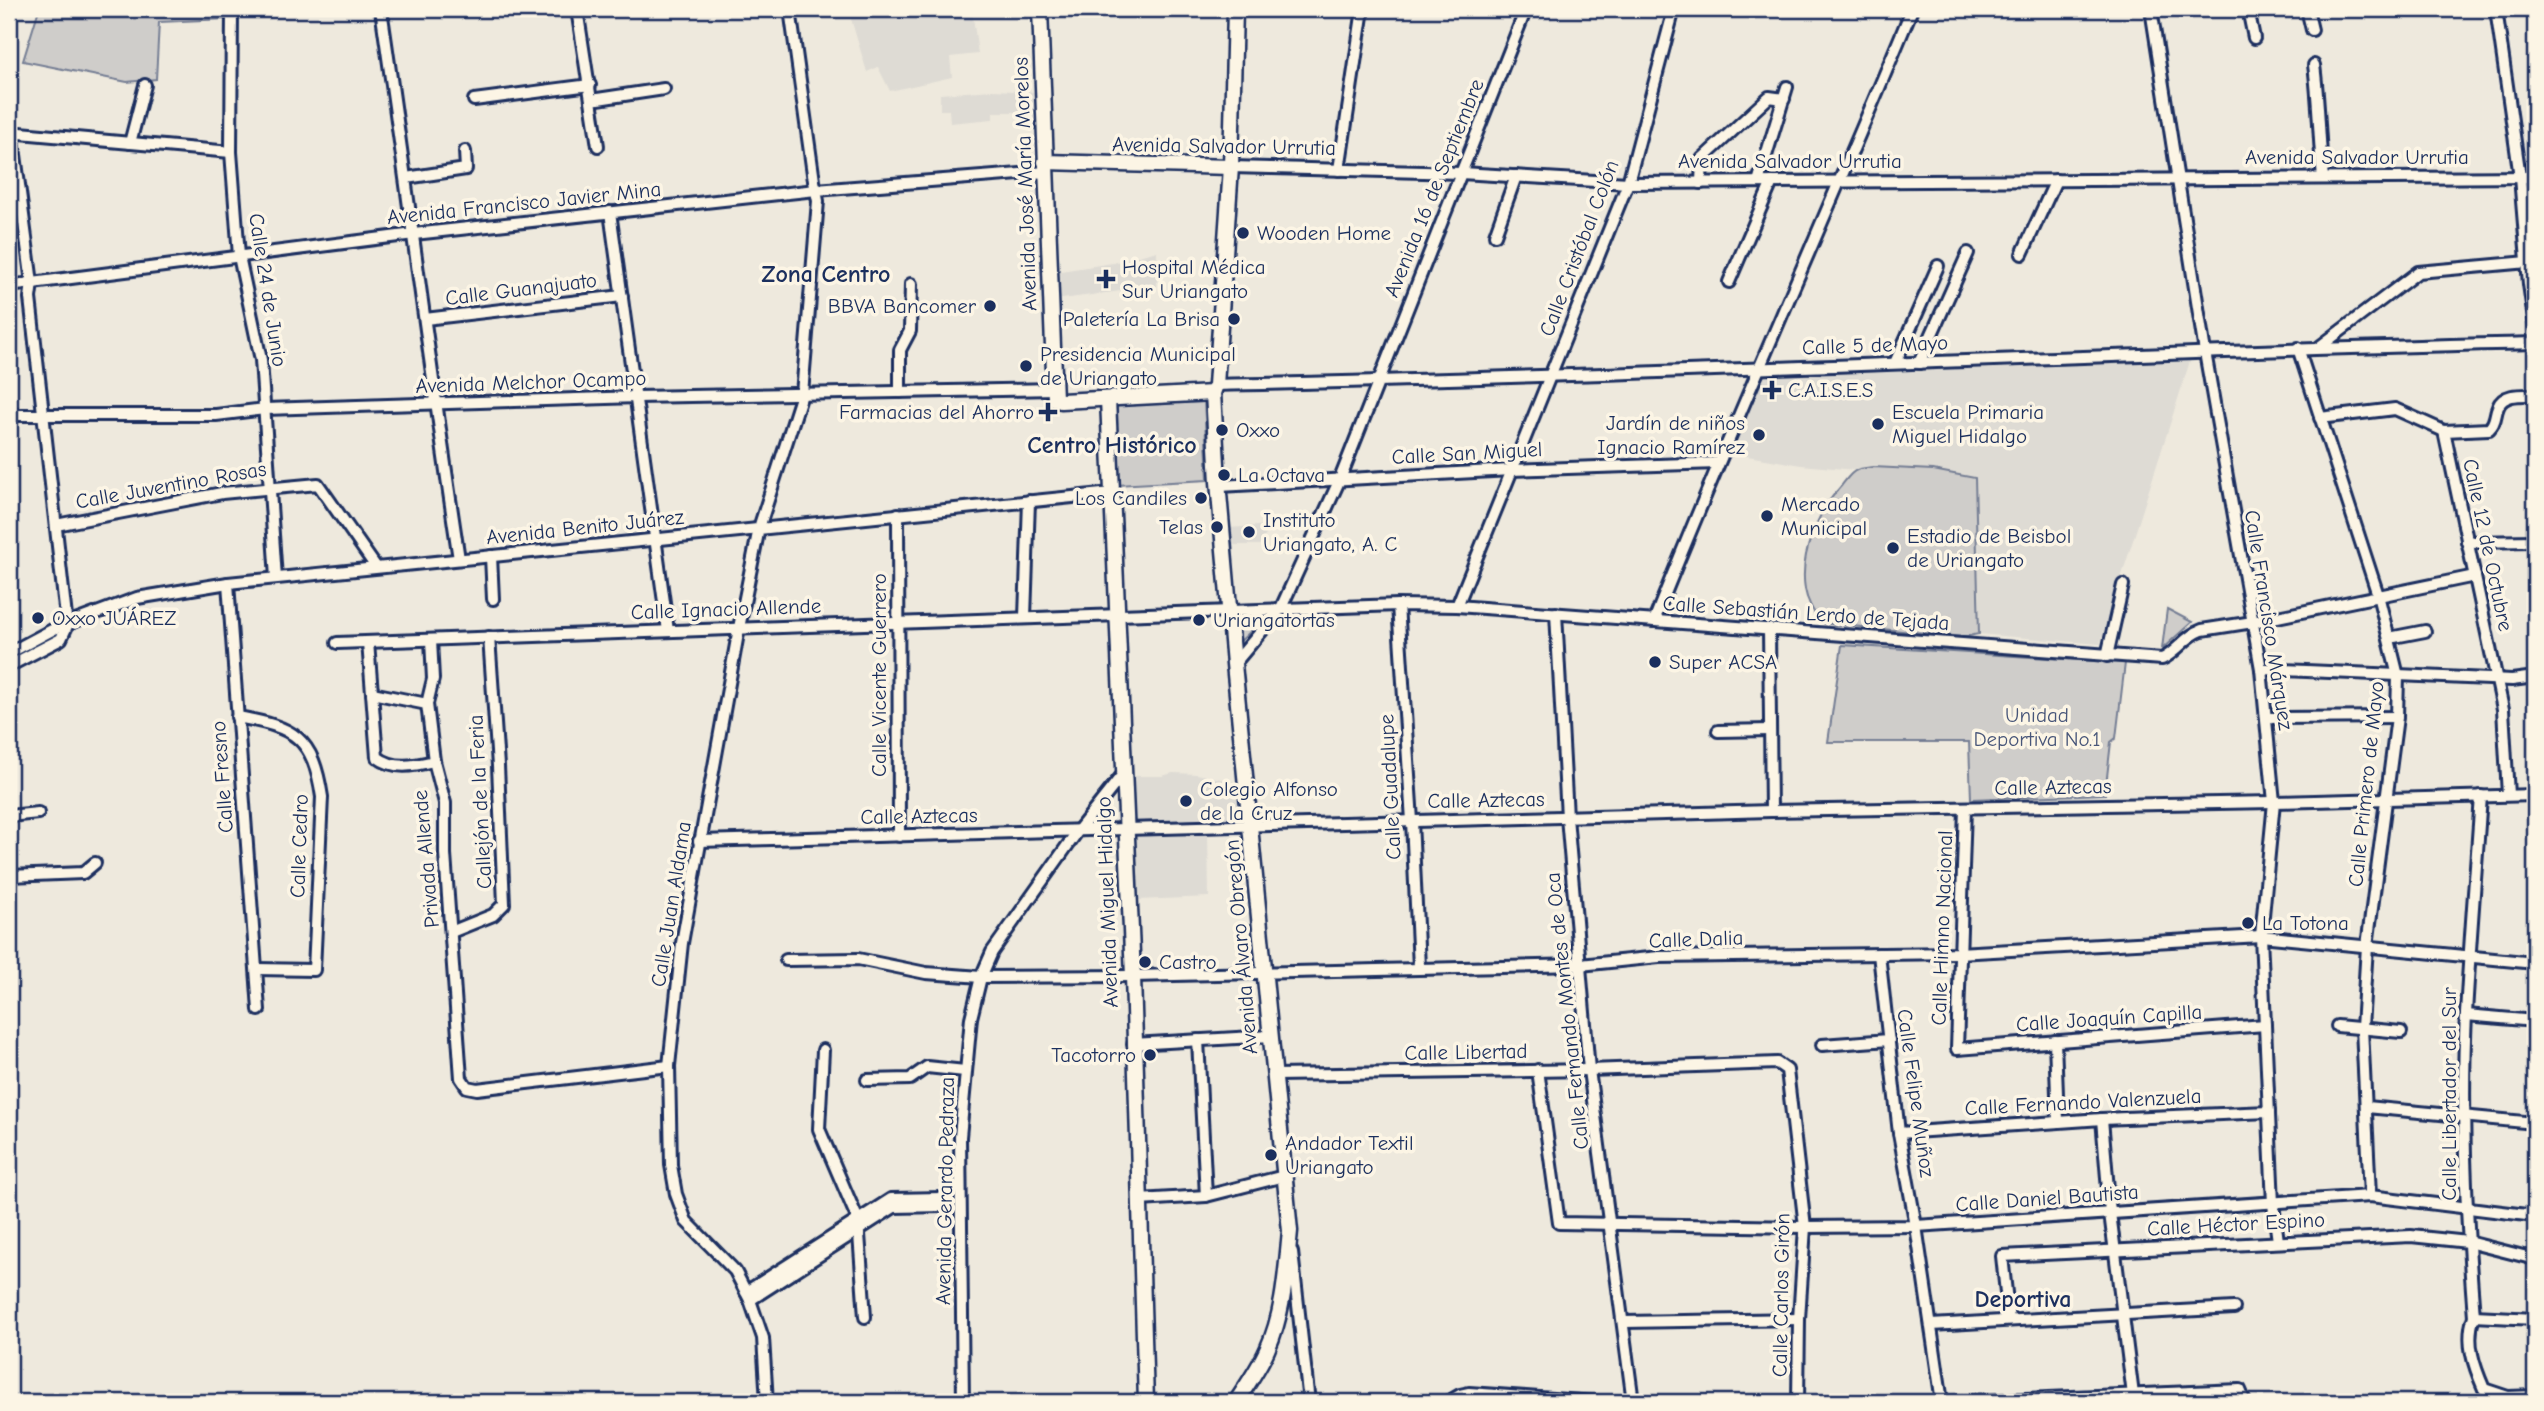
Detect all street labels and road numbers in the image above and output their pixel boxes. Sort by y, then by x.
street label: Avenida José María Morelos [1009,57,1041,311]
street label: Avenida 16 de Septiembre [1379,75,1489,301]
street label: Avenida Salvador Urrutia [1112,132,1336,160]
street label: Avenida Salvador Urrutia [2245,145,2469,169]
street label: Avenida Salvador Urrutia [1678,149,1902,173]
street label: Calle Cristóbal Colón [1534,157,1624,339]
street label: Avenida Francisco Javier Mina [386,177,662,229]
street label: Calle 24 de Junio [244,212,292,368]
street label: Calle Guanajuato [444,268,598,310]
street label: Calle 5 de Mayo [1802,330,1948,360]
street label: Avenida Melchor Ocampo [415,366,647,398]
street label: Calle San Miguel [1391,437,1543,469]
street label: Calle Juventino Rosas [74,456,268,514]
street label: Calle 12 de Octubre [2458,457,2518,633]
street label: Avenida Benito Juárez [485,505,685,549]
street label: Calle Francisco Márquez [2240,508,2298,732]
street label: Calle Vicente Guerrero [867,573,891,777]
street label: Calle Sebastián Lerdo de Tejada [1662,591,1950,635]
street label: Calle Ignacio Allende [630,594,822,624]
street label: Calle Primero de Mayo [2343,680,2389,888]
street label: Calle Guadalupe [1374,713,1406,861]
street label: Callejón de la Feria [463,714,497,890]
street label: Calle Fresno [206,720,238,834]
street label: Calle Aztecas [1994,774,2112,800]
street label: Calle Aztecas [1427,787,1545,813]
street label: Privada Allende [408,789,444,929]
street label: Calle Cedro [285,794,313,898]
street label: Avenida Miguel Hidalgo [1091,796,1123,1008]
street label: Calle Aztecas [860,803,978,829]
street label: Calle Juan Aldama [646,820,696,988]
street label: Calle Himno Nacional [1927,830,1957,1026]
street label: Avenida Álvaro Obregón [1220,839,1262,1055]
street label: Calle Fernando Montes de Oca [1541,871,1593,1151]
street label: Calle Dalia [1648,925,1744,953]
street label: Calle Libertador del Sur [2437,987,2461,1201]
street label: Calle Joaquín Capilla [2015,1000,2203,1036]
street label: Calle Felipe Muñoz [1892,1007,1940,1179]
street label: Calle Libertad [1404,1039,1528,1065]
street label: Avenida Gerardo Pedraza [931,1077,959,1305]
street label: Calle Fernando Valenzuela [1964,1084,2202,1120]
street label: Calle Daniel Bautista [1955,1180,2139,1216]
street label: Calle Héctor Espino [2146,1207,2326,1241]
street label: Calle Carlos Girón [1768,1213,1794,1377]

